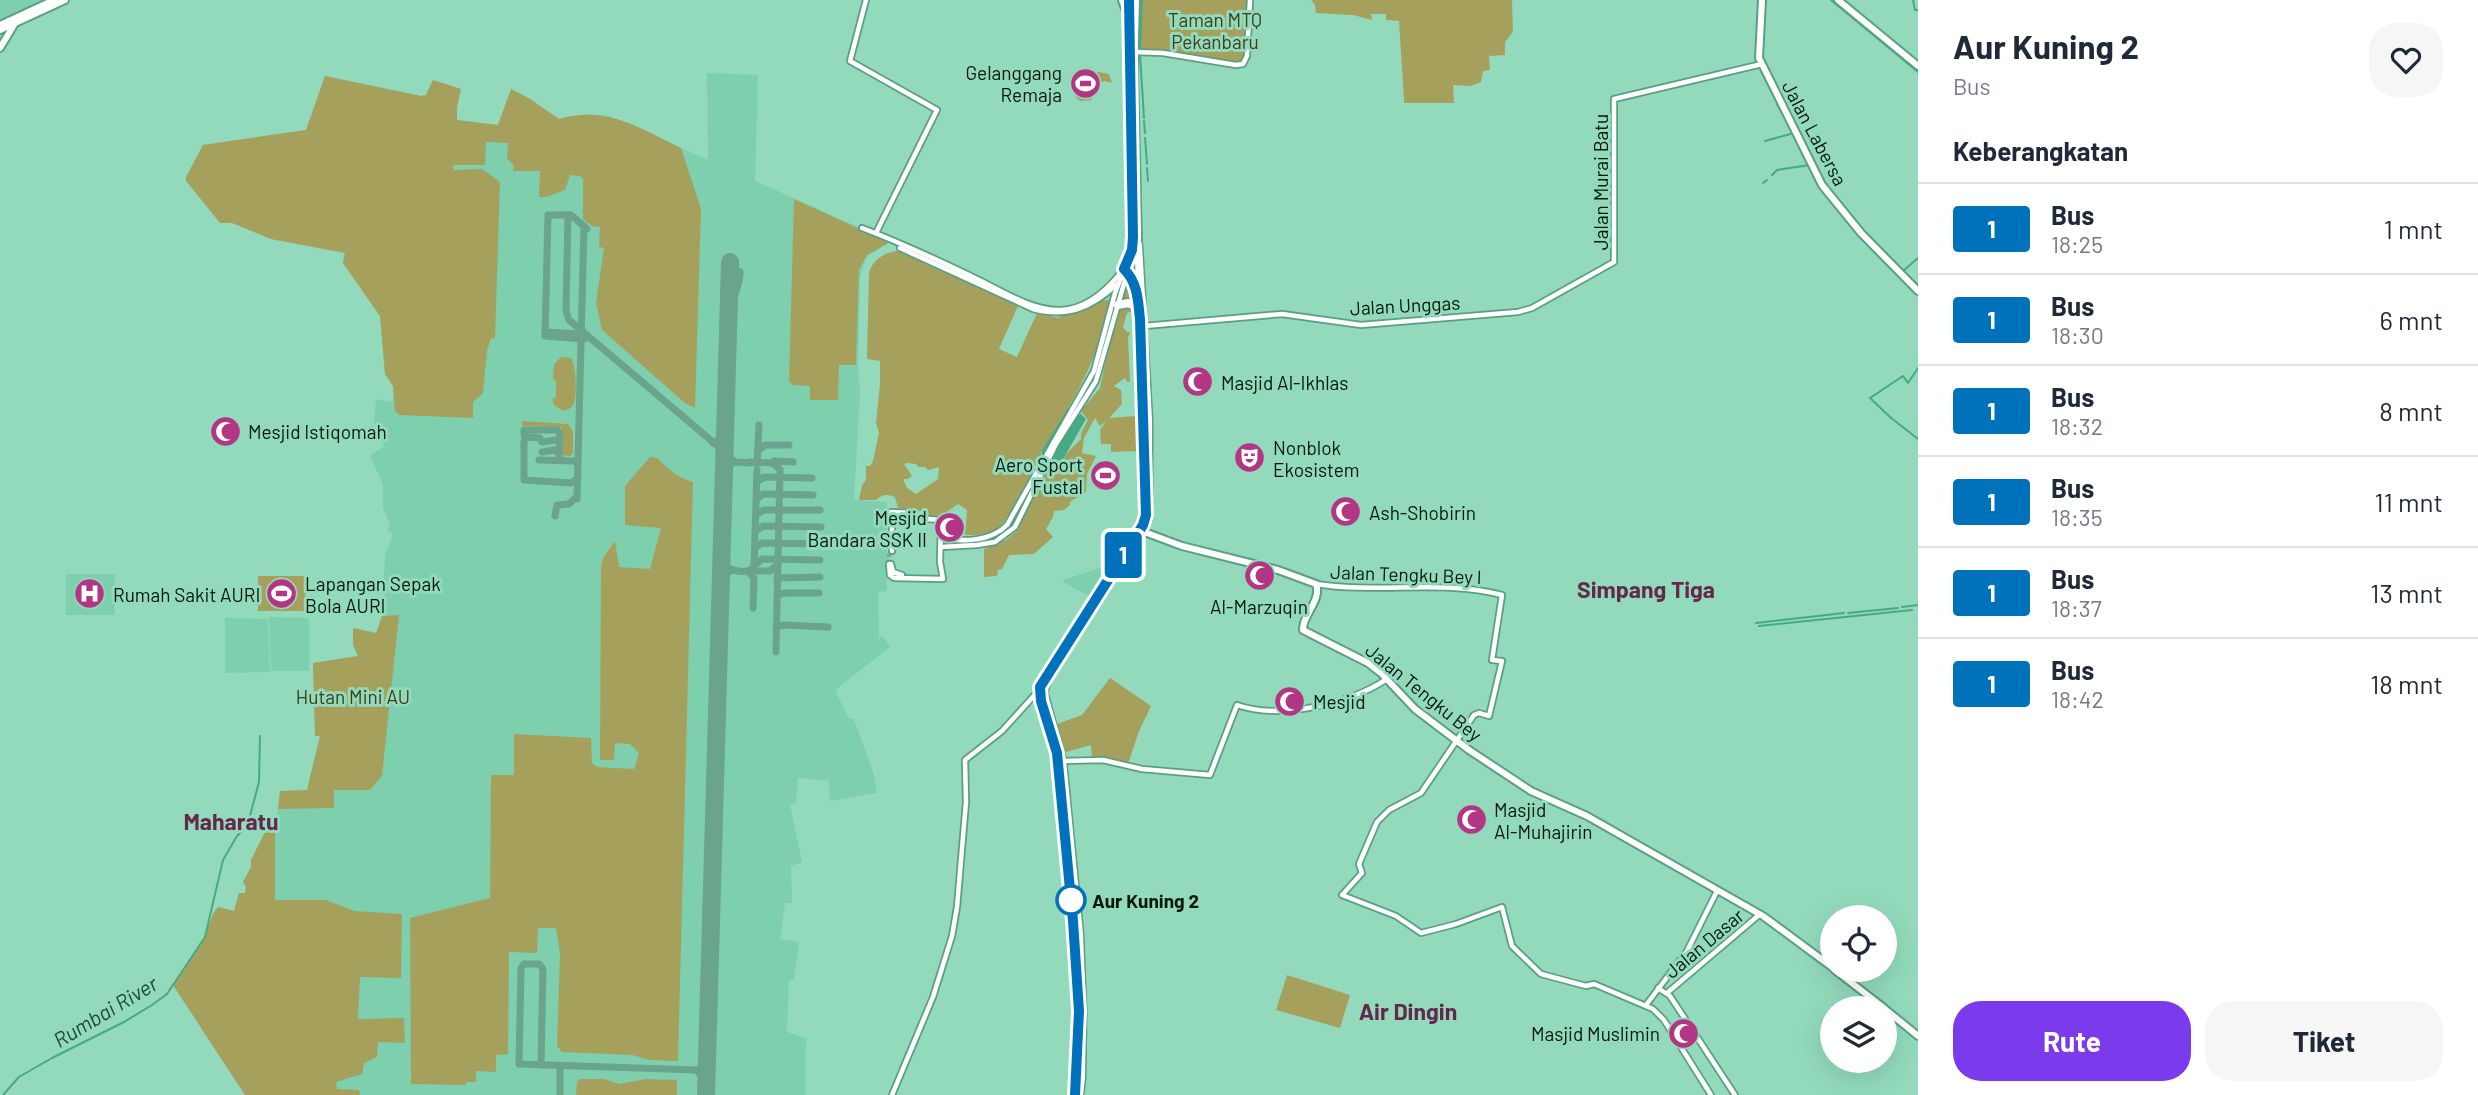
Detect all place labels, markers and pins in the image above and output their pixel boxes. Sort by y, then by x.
place label: Gelanggang Remaja [965,61,1062,106]
sports icon: Gelanggang Remaja [1068,66,1102,100]
mosque icon: Masjid Al-Ikhlas [1181,365,1215,399]
place label: Masjid Al-Ikhlas [1221,371,1348,394]
mosque icon: Mesjid Istiqomah [208,414,242,448]
place label: Mesjid Istiqomah [248,420,387,443]
place label: Nonblok Ekosistem [1273,436,1360,481]
theatre icon: Nonblok Ekosistem [1233,441,1267,475]
place label: Aero Sport Fustal [995,453,1083,498]
sports icon: Aero Sport Fustal [1089,458,1123,492]
mosque icon: Ash-Shobirin [1329,495,1363,529]
place label: Ash-Shobirin [1369,501,1476,524]
place label: Mesjid Bandara SSK II [807,506,927,551]
mosque icon: Mesjid Bandara SSK II [933,511,967,545]
mosque icon: Al-Marzuqin [1242,558,1276,592]
place label: Lapangan Sepak Bola AURI [305,572,441,617]
hospital icon: Rumah Sakit AURI [73,577,107,611]
sports icon: Lapangan Sepak Bola AURI [265,577,299,611]
place label: Rumah Sakit AURI [113,583,260,606]
place label: Al-Marzuqin [1210,595,1308,618]
mosque icon: Mesjid [1273,684,1307,718]
place label: Mesjid [1313,690,1366,713]
place label: Masjid Al-Muhajirin [1494,798,1593,843]
mosque icon: Masjid Al-Muhajirin [1454,803,1488,837]
marker: Aur Kuning 2 [1056,885,1086,915]
place label: Aur Kuning 2 [1092,889,1199,912]
mosque icon: Masjid Muslimin [1666,1016,1700,1050]
place label: Masjid Muslimin [1531,1022,1660,1045]

